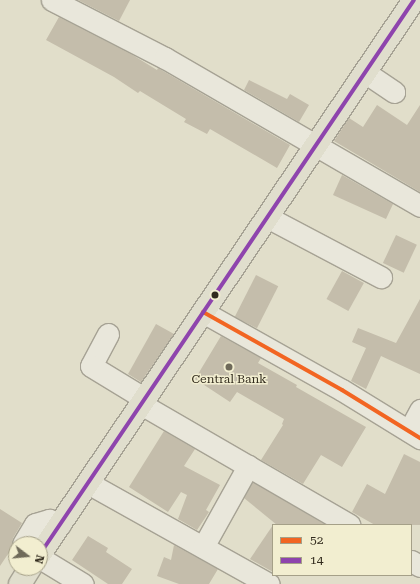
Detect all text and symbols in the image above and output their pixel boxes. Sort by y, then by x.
unlabelled marker [210,290,220,300]
marker: Central Bank [224,362,234,372]
place label: Central Bank [191,373,267,387]
legend [272,524,412,576]
text: 52 [310,533,323,547]
north arrow [8,536,48,576]
text: N [32,553,46,565]
text: 14 [310,553,323,567]

